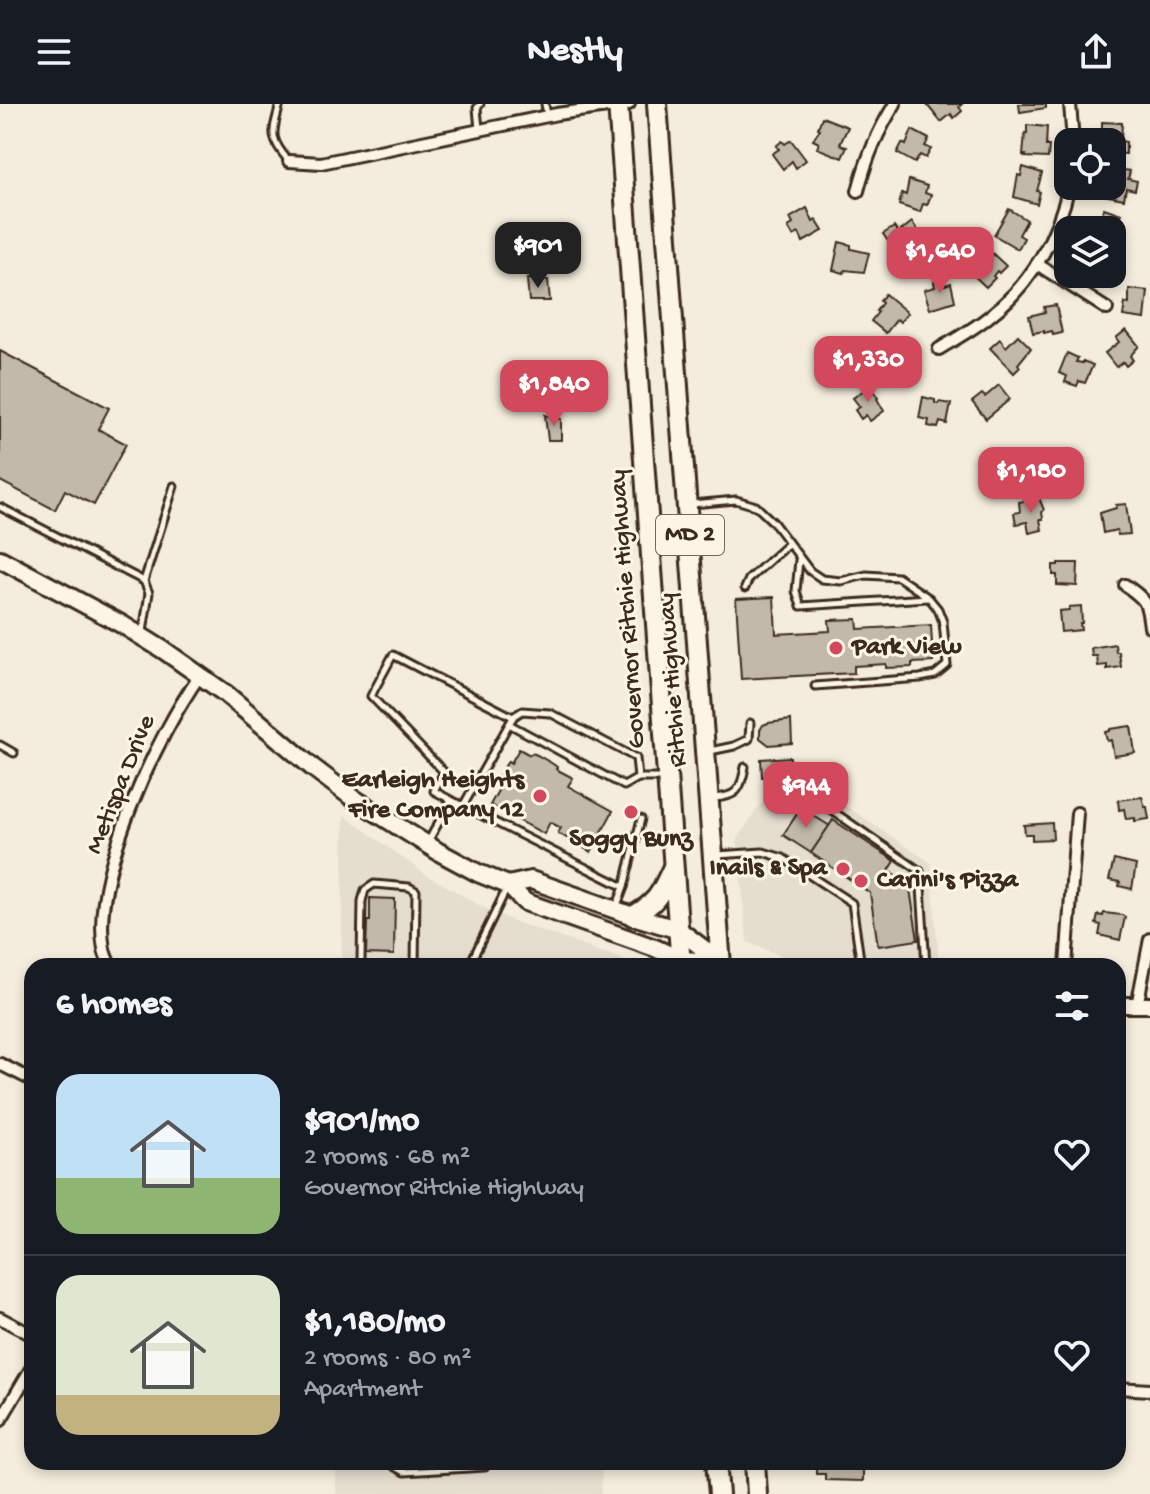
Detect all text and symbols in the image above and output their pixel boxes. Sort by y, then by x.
icon: menu [32,30,76,74]
icon: share [1074,30,1118,74]
text: Nestly [527,31,623,74]
map controls [1054,128,1126,288]
button: locate [1054,128,1126,200]
button: layers [1054,216,1126,288]
pin: $901 [491,222,585,290]
pin: $1,640 [875,227,1005,295]
text: $901 [513,232,563,263]
text: $1,640 [905,237,975,268]
pin: $1,330 [803,336,933,404]
text: $1,330 [832,346,904,377]
pin: $1,840 [489,360,619,428]
text: $1,840 [518,370,590,401]
pin: $1,180 [966,447,1096,515]
text: $1,180 [996,457,1066,488]
street label: Governor Ritchie Highway [604,468,654,750]
road number: MD 2 [656,515,724,555]
street label: Ritchie Highway [652,592,696,768]
place label: Park View [850,633,962,664]
marker: Park View [827,639,845,657]
street label: Metispa Drive [80,710,164,859]
pin: $944 [759,762,853,830]
place label: Earleigh Heights Fire Company 12 [342,766,525,827]
text: $944 [781,772,831,803]
marker: Earleigh Heights Fire Company 12 [531,787,549,805]
marker: Soggy Bunz [622,803,640,821]
place label: Soggy Bunz [569,825,694,856]
place label: Inails & Spa [709,854,829,885]
marker: Inails & Spa [834,860,852,878]
place label: Carini's Pizza [877,866,1020,897]
marker: Carini's Pizza [852,872,870,890]
icon: filters [1050,984,1094,1028]
text: 6 homes [56,986,171,1026]
text: $901/mo [304,1103,419,1143]
icon: home [120,1106,216,1202]
icon: heart [1050,1132,1094,1176]
text: 2 rooms · 68 m² [304,1143,470,1174]
text: Governor Ritchie Highway [304,1174,584,1205]
text: $1,180/mo [304,1304,445,1344]
icon: home [120,1307,216,1403]
icon: heart [1050,1333,1094,1377]
text: 2 rooms · 80 m² [304,1344,472,1375]
text: Apartment [304,1375,421,1406]

